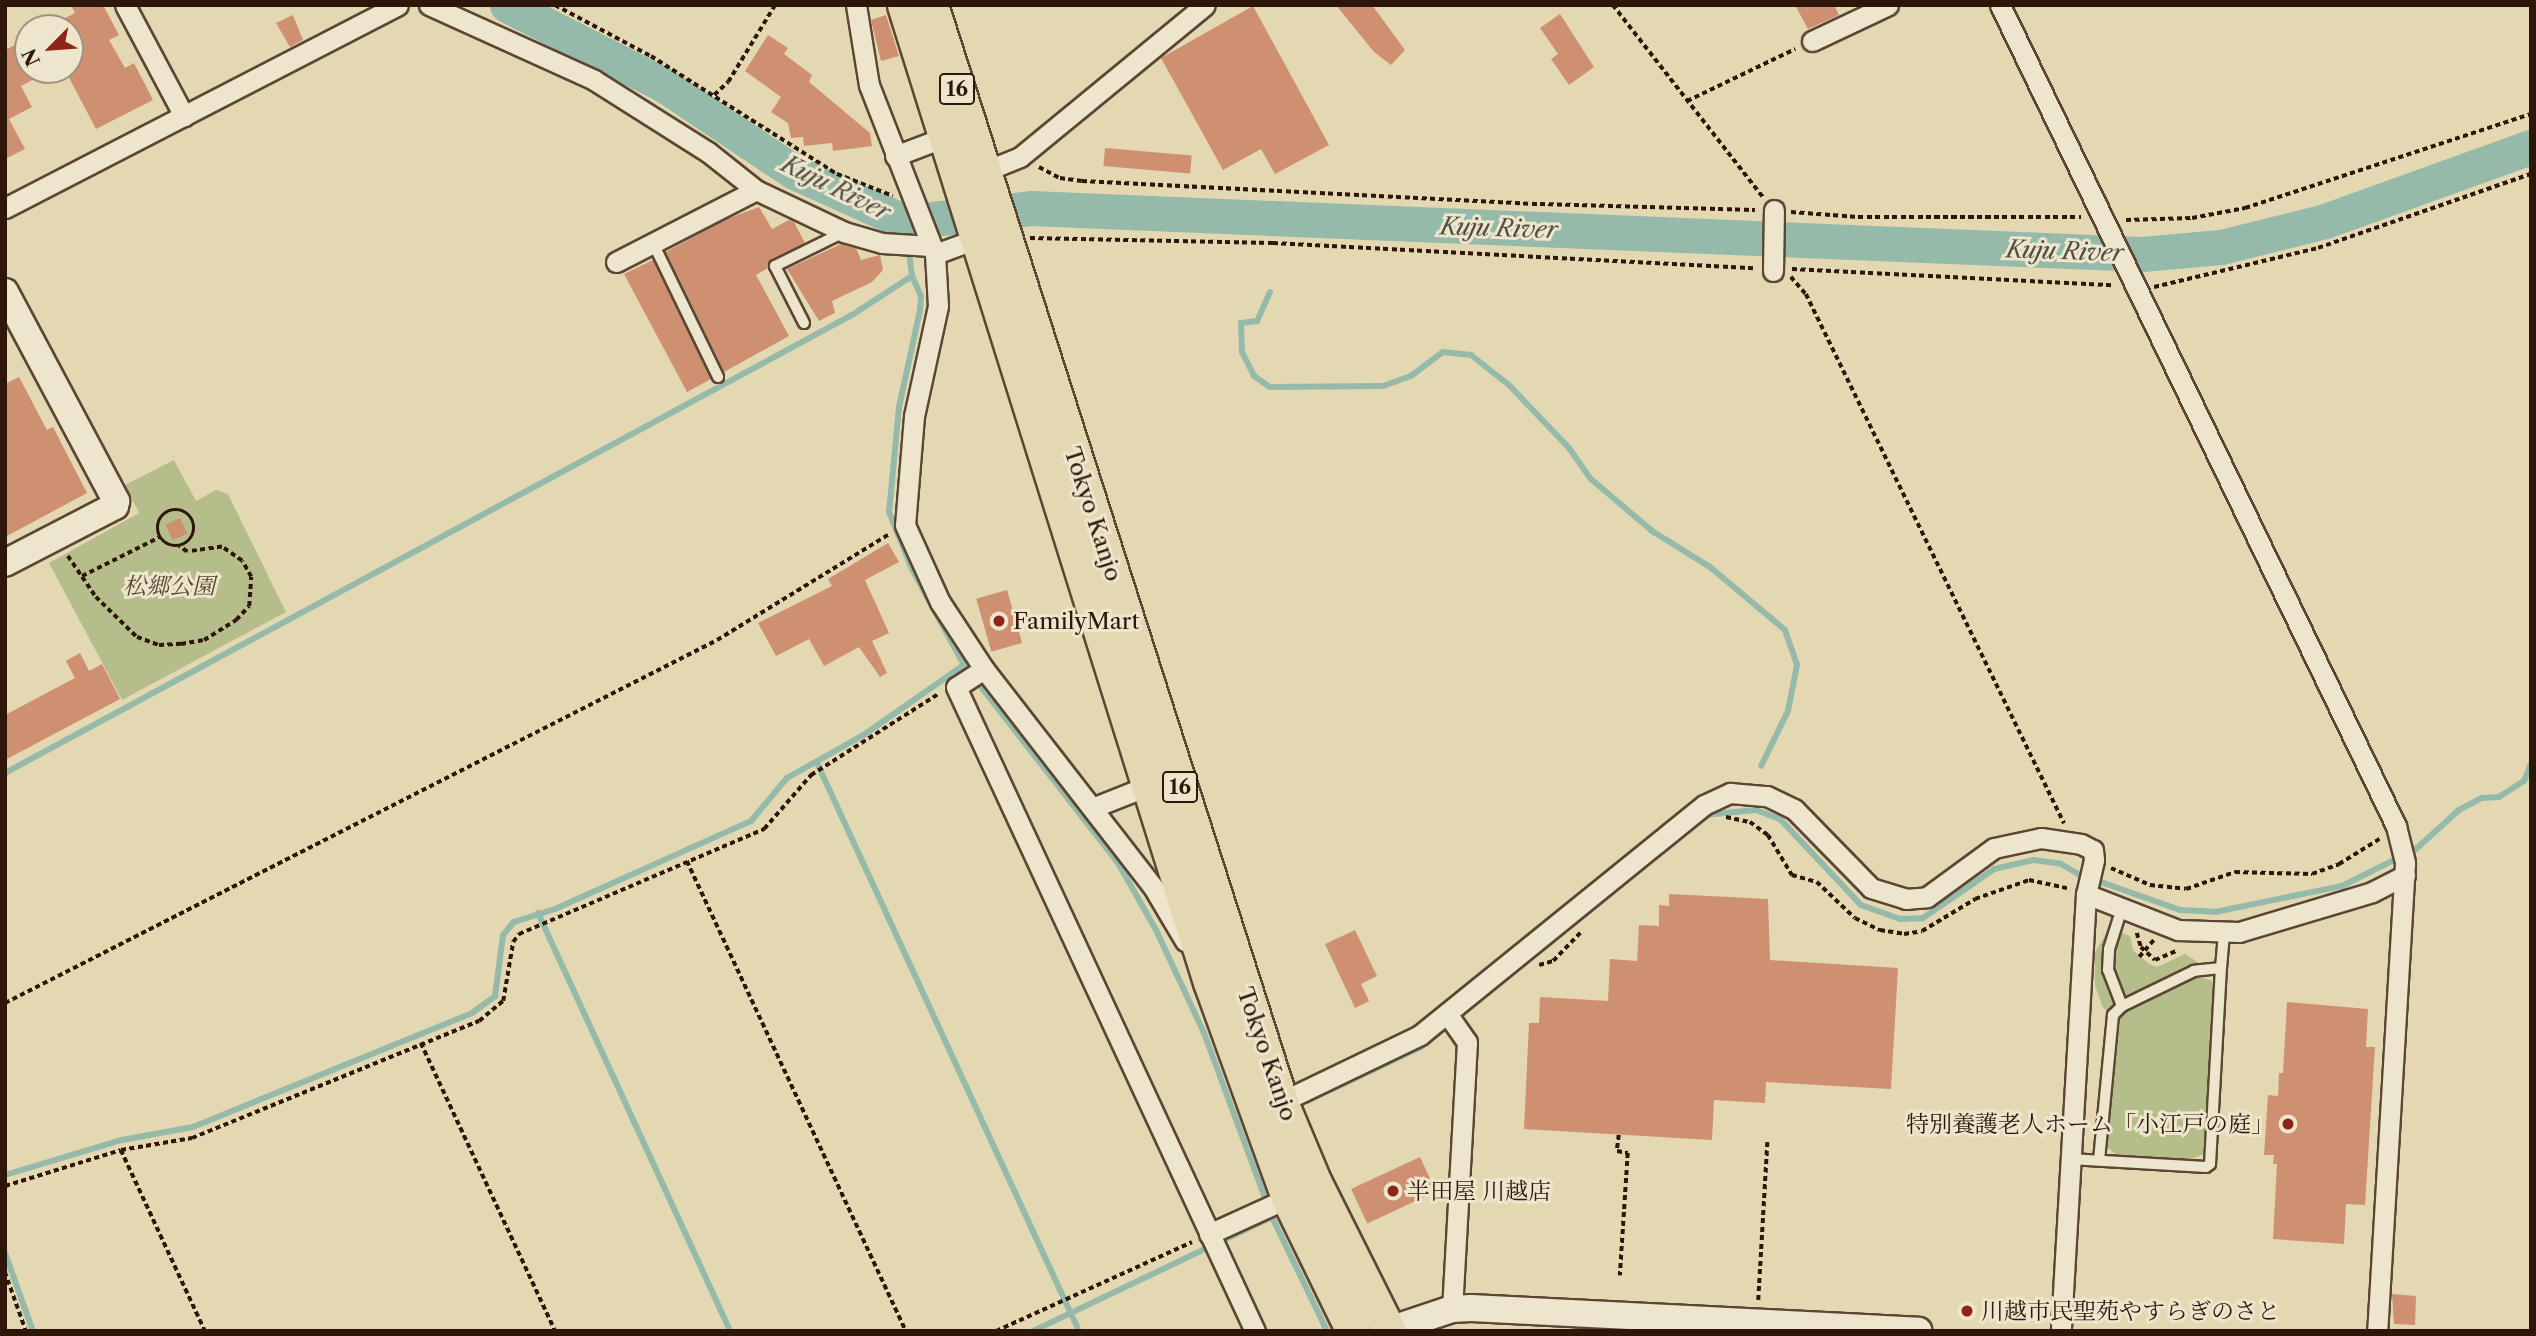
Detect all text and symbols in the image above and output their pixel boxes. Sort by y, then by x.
north arrow [14,14,84,84]
text: N [17,45,45,70]
road number: 16 [938,72,976,106]
water label: Kuju River [777,149,895,227]
water label: Kuju River [1440,212,1558,244]
water label: Kuju River [2006,235,2124,267]
street label: Tokyo Kanjo [1058,443,1128,585]
park label: 松郷公園 [123,572,215,600]
place label: FamilyMart [1013,607,1140,635]
marker: FamilyMart [991,613,1007,629]
road number: 16 [1161,770,1199,804]
street label: Tokyo Kanjo [1231,984,1303,1124]
place label: 特別養護老人ホーム「小江戸の庭」 [1906,1110,2274,1138]
marker: 特別養護老人ホーム「小江戸の庭」 [2280,1116,2296,1132]
place label: 半田屋 川越店 [1407,1177,1551,1205]
marker: 半田屋 川越店 [1385,1183,1401,1199]
place label: 川越市民聖苑やすらぎのさと [1981,1297,2280,1325]
marker: 川越市民聖苑やすらぎのさと [1959,1303,1975,1319]

